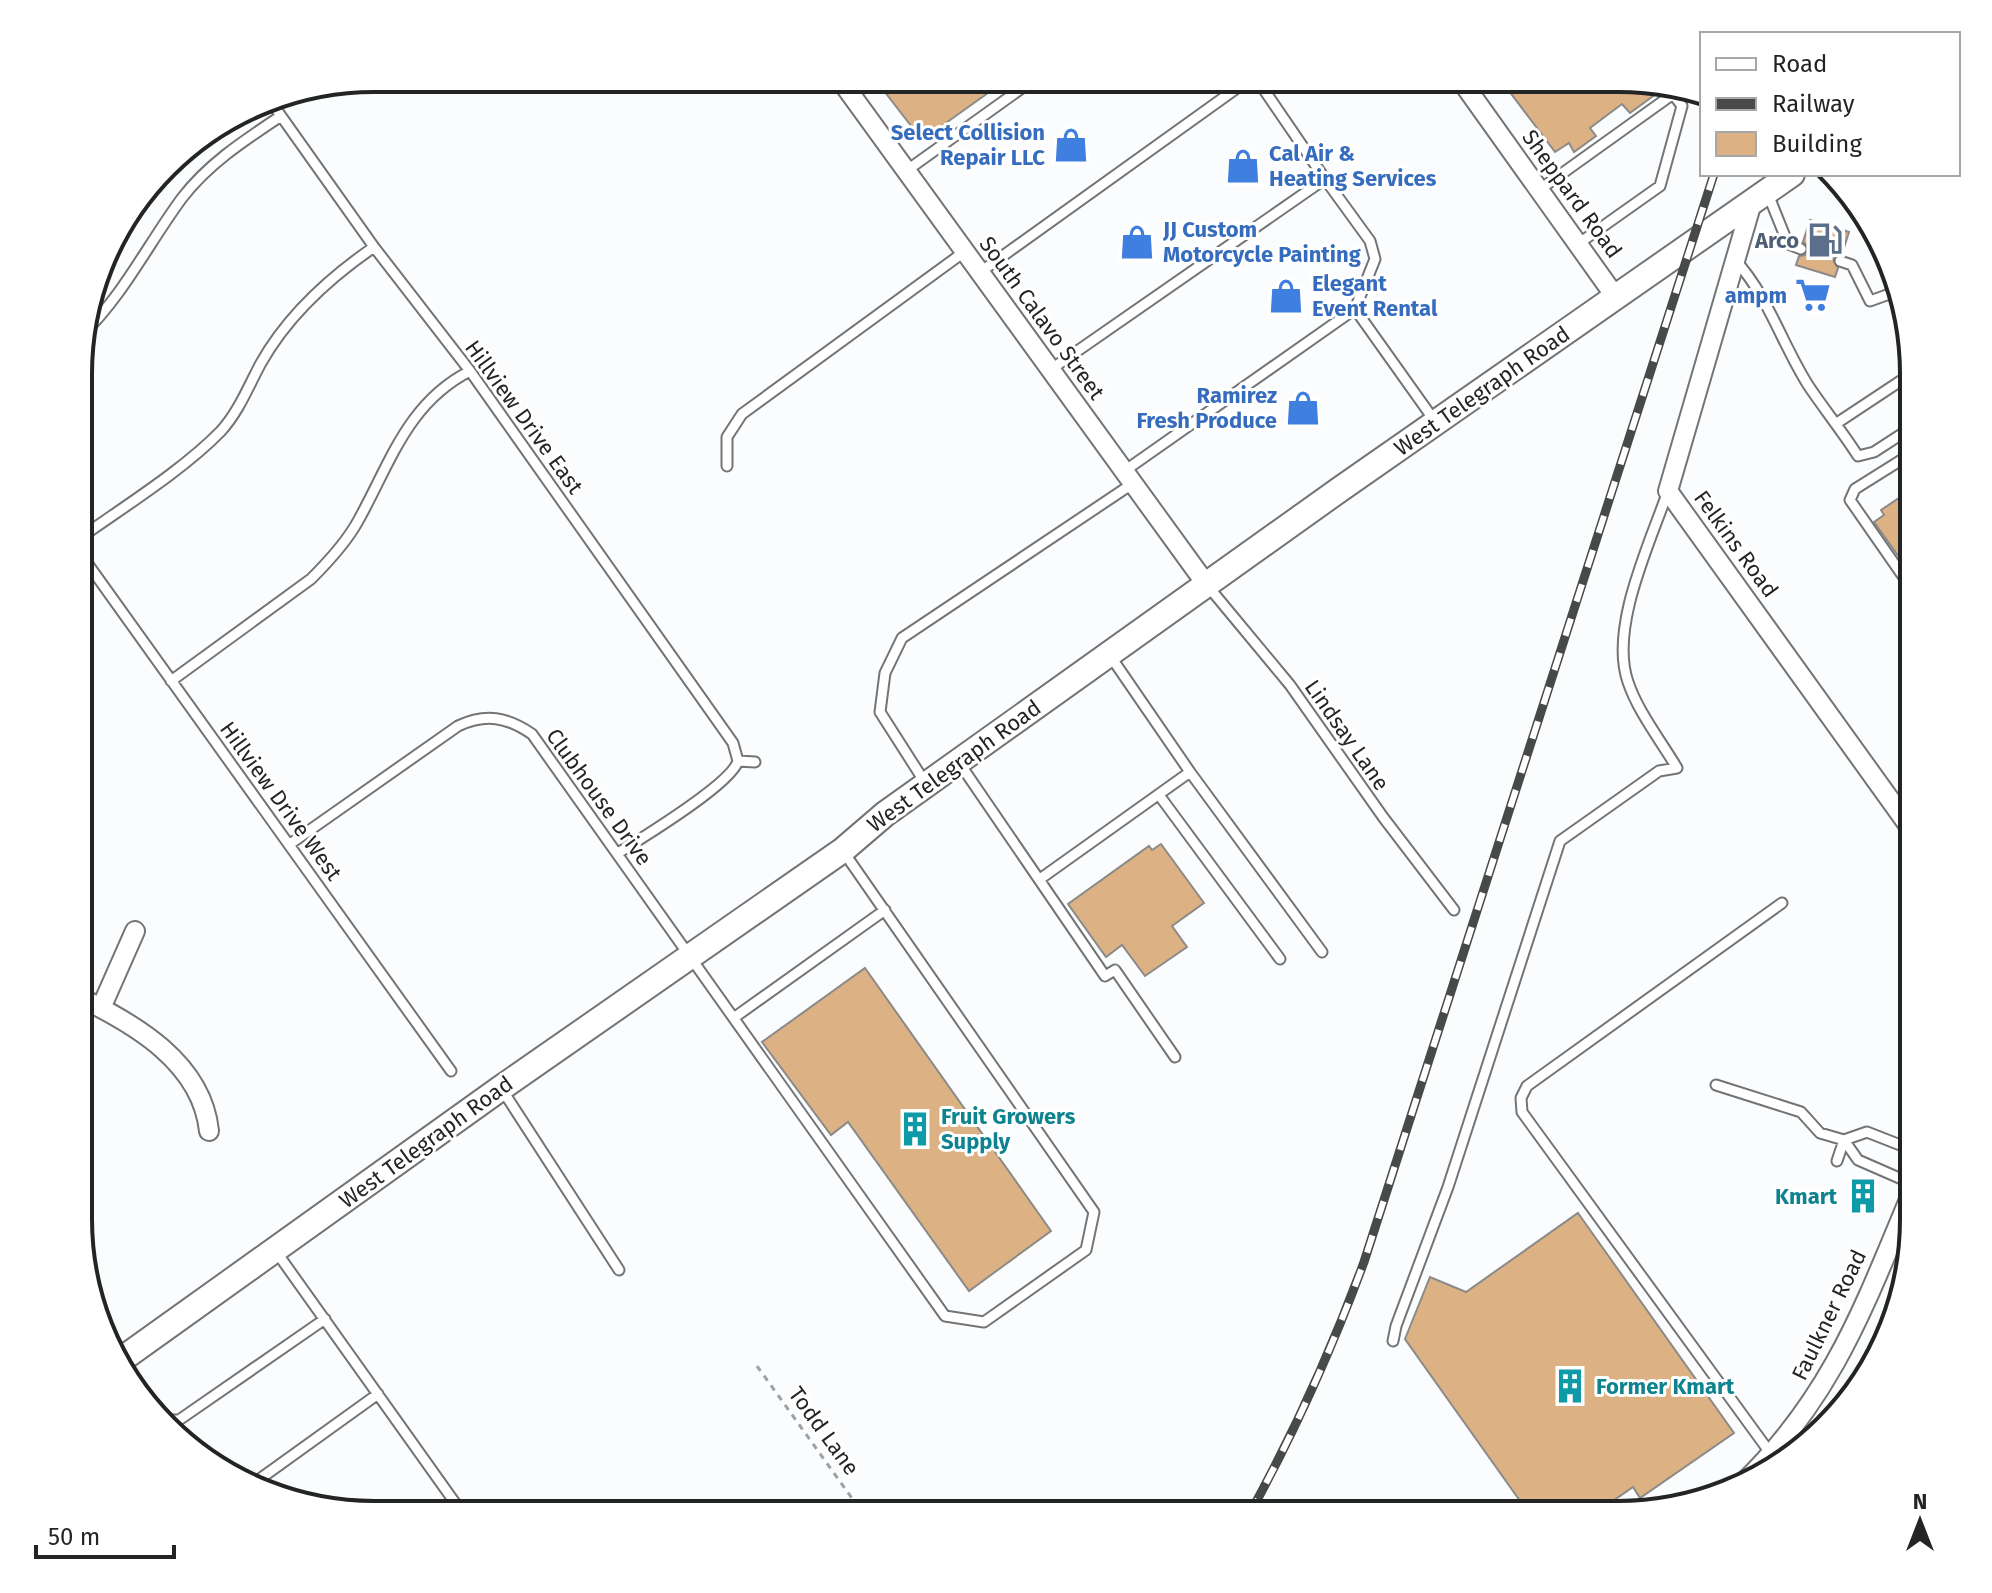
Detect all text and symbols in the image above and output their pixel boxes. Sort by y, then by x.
legend [1700,32,1960,176]
text: Road [1772,50,1827,78]
text: Railway [1772,90,1855,118]
place label: Select Collision Repair LLC [891,119,1045,171]
street label: Sheppard Road [1516,124,1628,264]
shop icon: Select Collision Repair LLC [1052,126,1090,164]
text: Building [1772,130,1862,158]
place label: Cal Air & Heating Services [1269,140,1437,192]
shop icon: Cal Air & Heating Services [1224,147,1262,185]
place label: JJ Custom Motorcycle Painting [1162,216,1362,268]
fuel station icon: Arco [1806,221,1844,259]
shop icon: JJ Custom Motorcycle Painting [1118,223,1156,261]
place label: Arco [1754,227,1799,254]
street label: South Calavo Street [974,231,1110,405]
place label: Elegant Event Rental [1312,270,1438,322]
supermarket icon: ampm [1794,276,1832,314]
shop icon: Elegant Event Rental [1267,277,1305,315]
place label: ampm [1725,282,1787,309]
street label: West Telegraph Road [1389,320,1575,462]
street label: Hillview Drive East [459,335,589,499]
place label: Ramirez Fresh Produce [1136,382,1277,434]
shop icon: Ramirez Fresh Produce [1284,389,1322,427]
street label: Felkins Road [1688,485,1784,603]
street label: Lindsay Lane [1299,674,1395,796]
street label: West Telegraph Road [862,694,1046,838]
street label: Hillview Drive West [214,716,348,886]
street label: Clubhouse Drive [540,723,658,871]
street label: West Telegraph Road [334,1070,518,1214]
place label: Fruit Growers Supply [941,1103,1076,1155]
building icon: Fruit Growers Supply [896,1110,934,1148]
building icon: Kmart [1844,1177,1882,1215]
place label: Kmart [1775,1183,1838,1210]
street label: Faulkner Road [1786,1245,1872,1385]
building icon: Former Kmart [1551,1367,1589,1405]
place label: Former Kmart [1596,1373,1735,1400]
street label: Todd Lane [783,1382,865,1480]
north arrow [1880,1481,1960,1561]
text: N [1913,1488,1927,1515]
scale bar [36,1509,174,1559]
text: 50 m [48,1523,100,1551]

